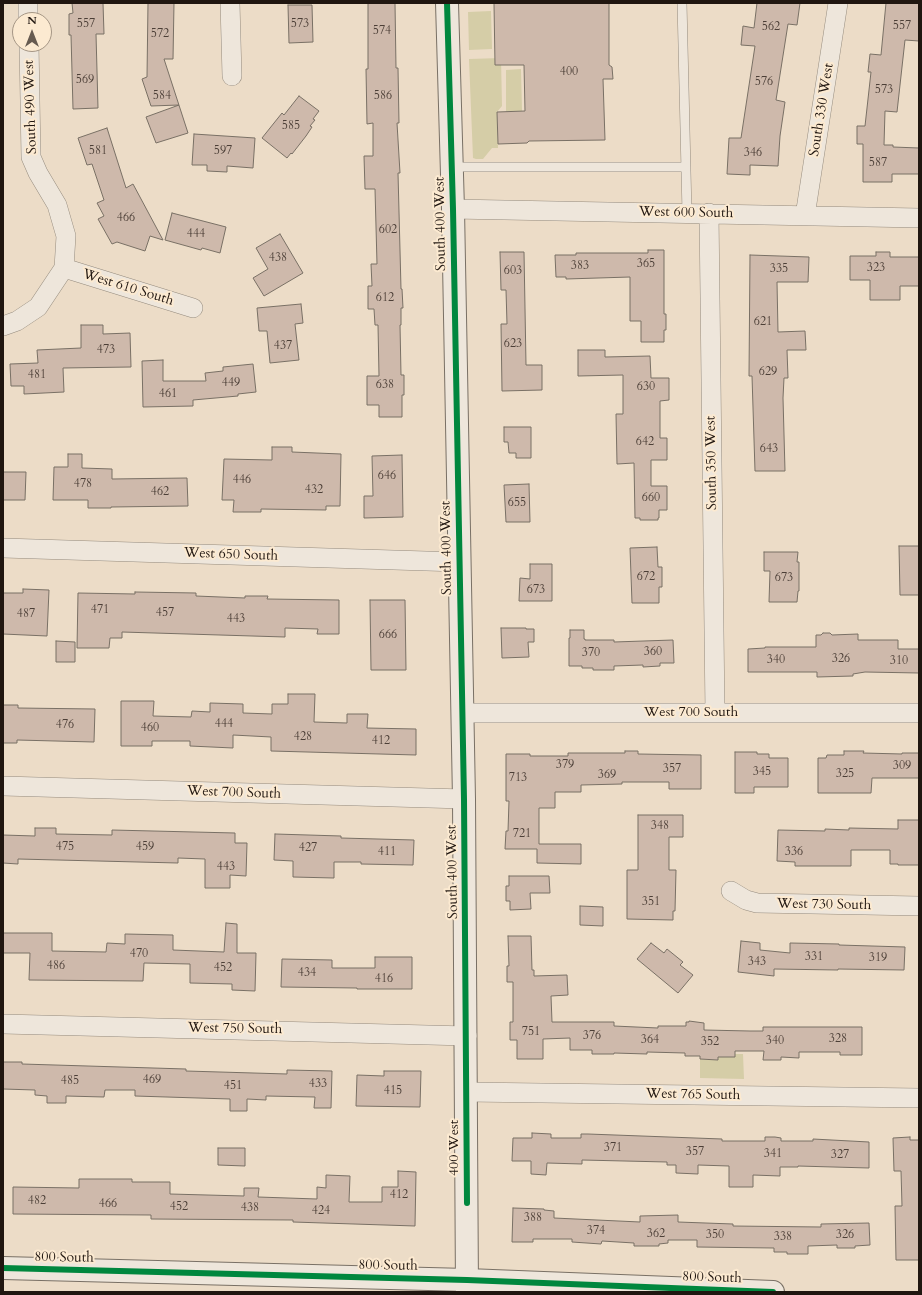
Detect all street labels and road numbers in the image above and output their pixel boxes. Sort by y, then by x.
street label: South 490 West [21,60,41,154]
street label: South 330 West [806,62,838,158]
street label: South 400 West [432,177,450,271]
street label: West 600 South [639,204,733,222]
street label: West 610 South [80,266,176,310]
street label: South 350 West [703,416,721,510]
street label: South 400 West [438,501,456,595]
street label: West 650 South [184,545,278,565]
street label: West 700 South [644,705,738,721]
street label: West 700 South [187,783,281,803]
street label: South 400 West [444,825,462,919]
street label: West 730 South [777,896,871,914]
street label: West 750 South [188,1020,282,1038]
street label: West 765 South [646,1086,740,1104]
street label: 400 West [447,1120,463,1176]
street label: 800 South [34,1249,94,1267]
street label: 800 South [358,1257,418,1275]
street label: 800 South [682,1269,742,1287]

